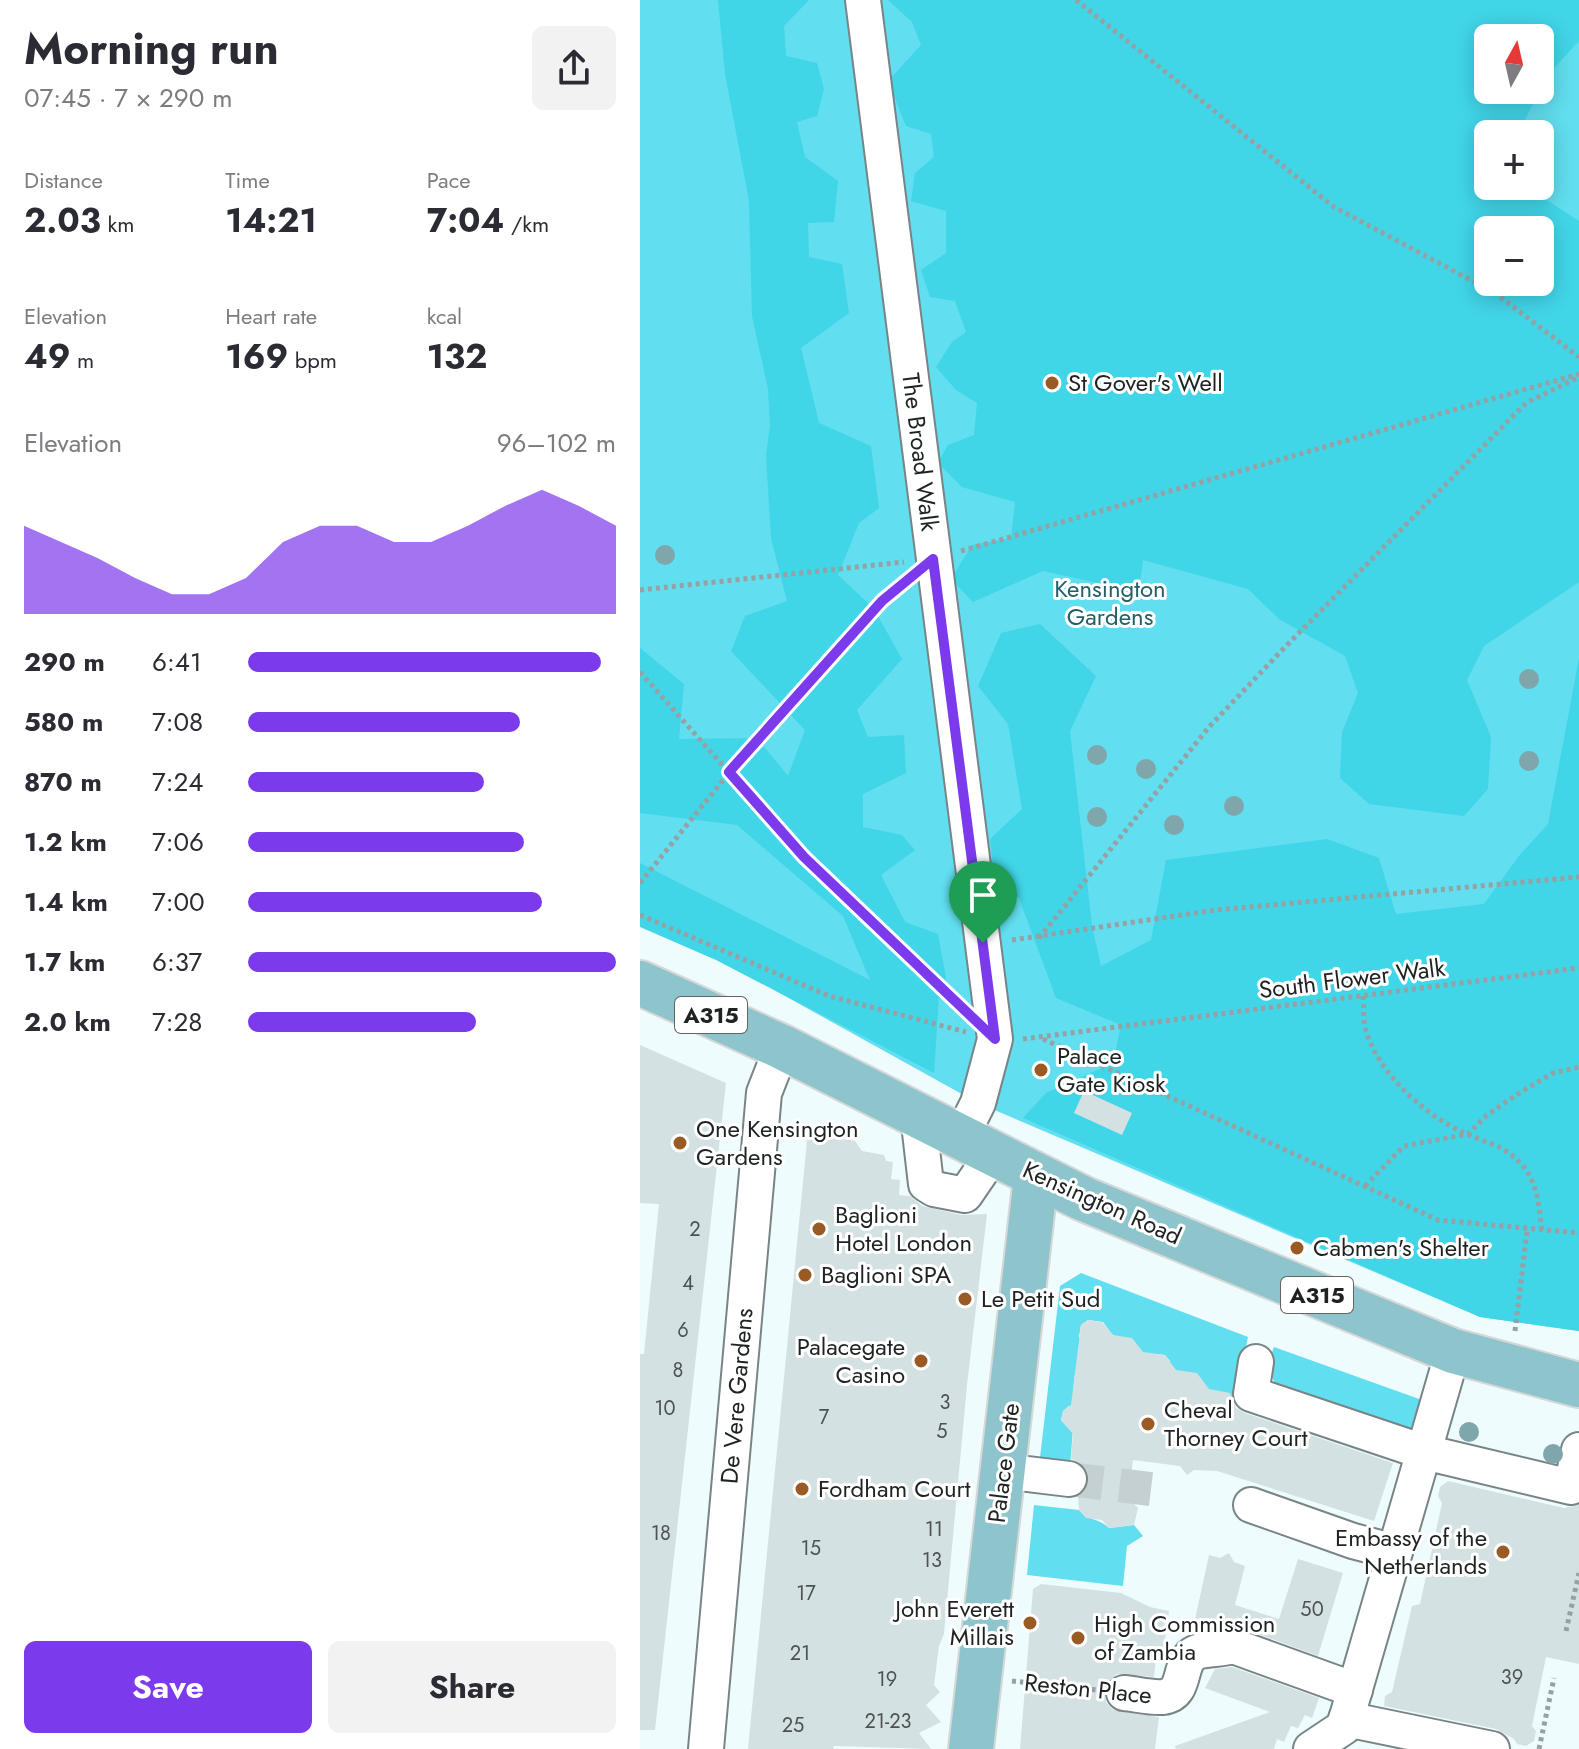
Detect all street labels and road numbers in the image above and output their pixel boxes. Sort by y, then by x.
street label: The Broad Walk [893,371,948,533]
street label: South Flower Walk [1257,950,1448,1007]
road number: A315 [675,997,747,1033]
street label: Kensington Road [1017,1152,1187,1253]
road number: A315 [1281,1277,1353,1313]
street label: De Vere Gardens [711,1307,762,1485]
street label: Palace Gate [979,1401,1028,1525]
street label: Reston Place [1022,1664,1154,1713]

